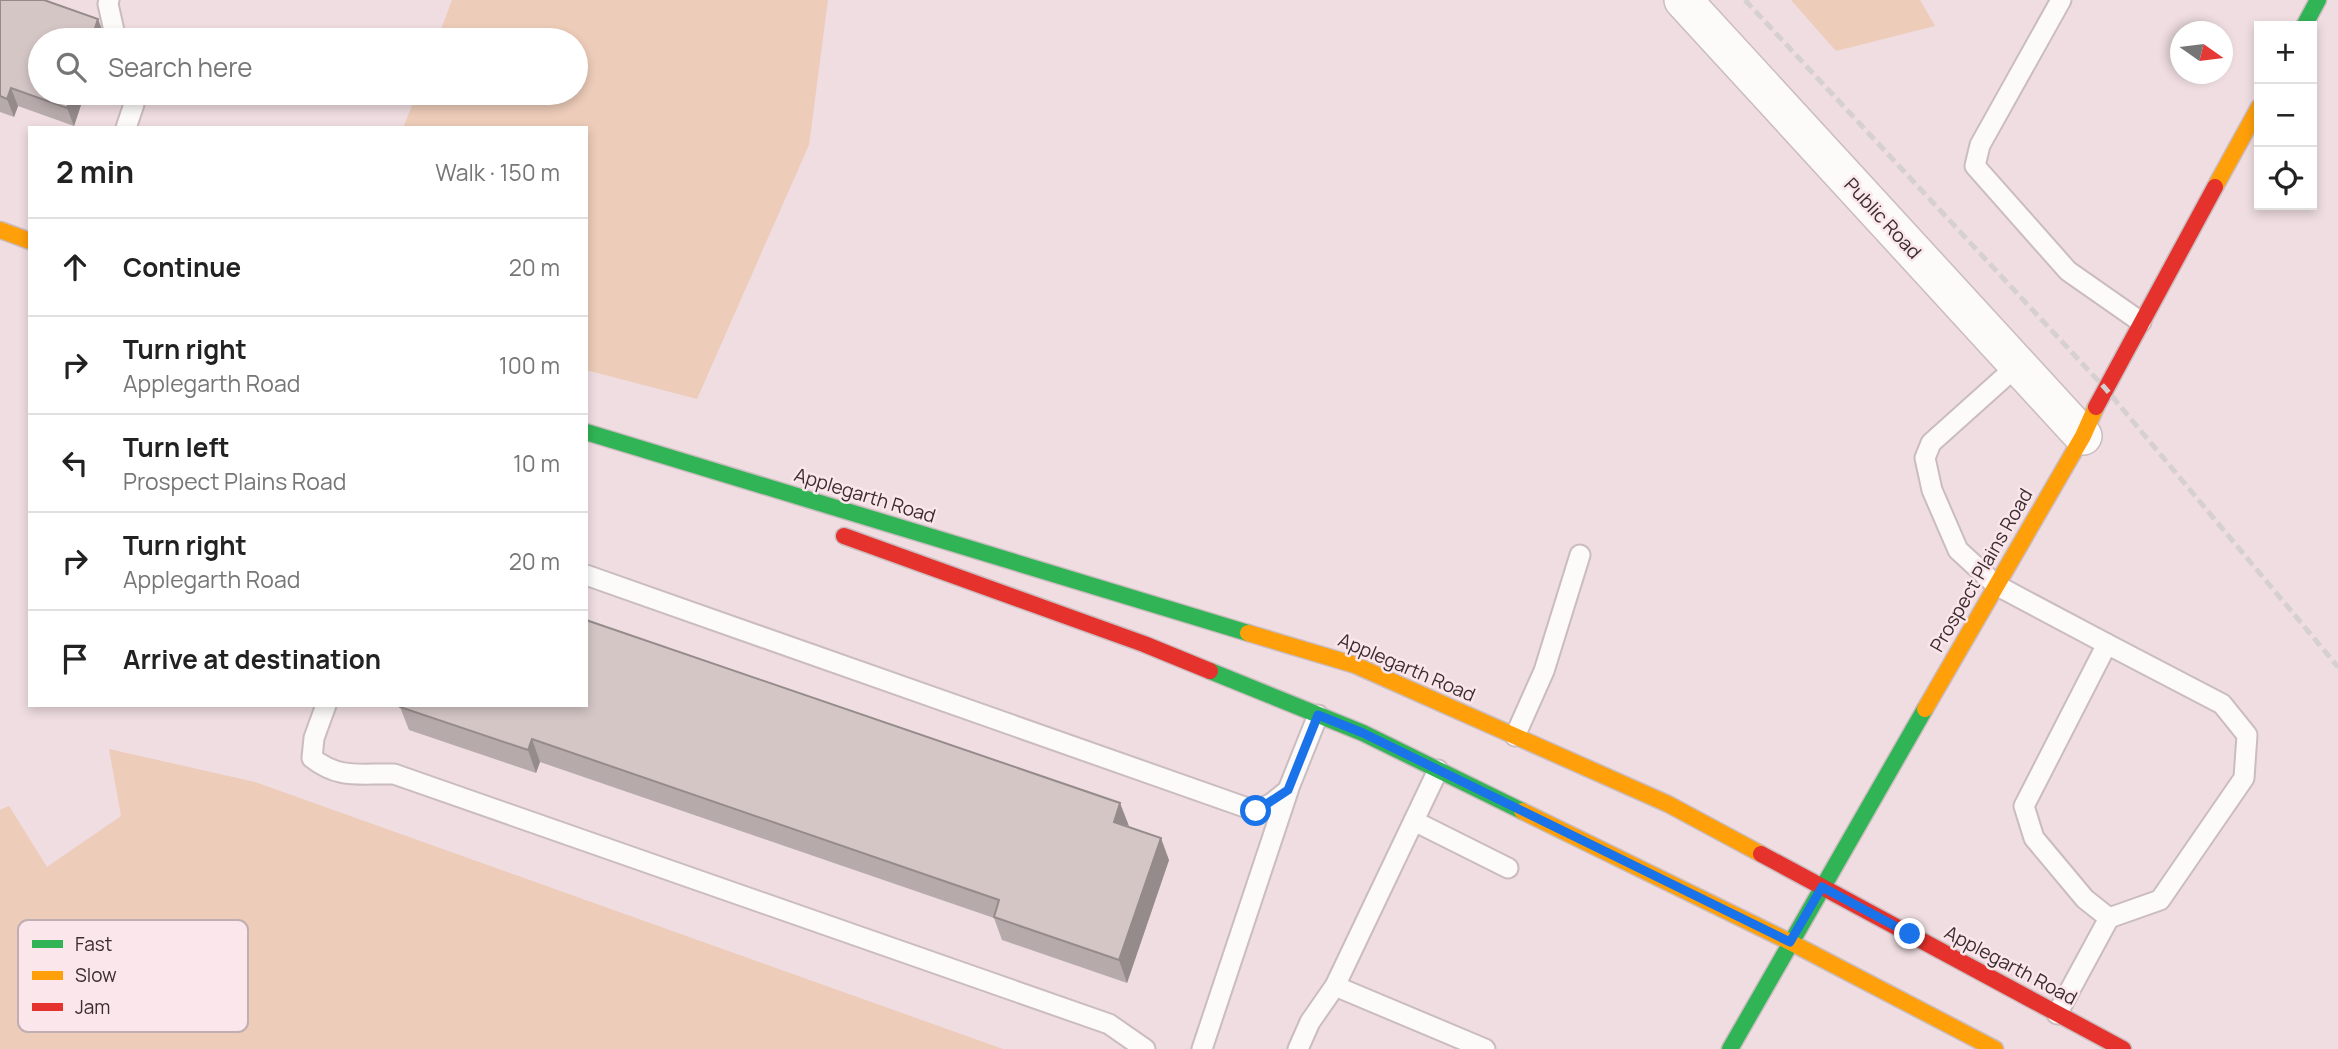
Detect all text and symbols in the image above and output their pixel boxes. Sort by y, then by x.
north arrow [2170,21,2233,84]
map controls [2254,21,2317,210]
button: + [2254,21,2317,84]
search box [28,28,588,105]
icon: search [52,48,90,86]
text: Search here [108,49,253,85]
button: − [2254,84,2317,147]
button: locate [2254,147,2317,210]
text: 2 min [56,151,134,192]
text: Walk · 150 m [435,156,560,188]
street label: Public Road [1839,172,1927,264]
icon: ahead [56,248,94,286]
text: Continue [123,249,241,285]
text: 20 m [509,251,560,283]
text: Turn right [123,331,247,367]
icon: right [56,346,94,384]
text: 100 m [499,349,560,381]
text: Applegarth Road [123,367,300,399]
text: Turn left [123,429,230,465]
icon: left [56,444,94,482]
text: 10 m [513,447,560,479]
street label: Applegarth Road [791,461,939,529]
text: Prospect Plains Road [123,465,346,497]
street label: Prospect Plains Road [1924,484,2038,656]
text: Turn right [123,527,247,563]
icon: right [56,542,94,580]
text: 20 m [509,545,560,577]
text: Applegarth Road [123,563,300,595]
street label: Applegarth Road [1335,626,1479,708]
icon: arrive [56,640,94,678]
text: Arrive at destination [123,641,381,677]
route start [1240,795,1271,826]
route end [1894,918,1925,949]
street label: Applegarth Road [1940,919,2082,1011]
legend [18,920,248,1032]
text: Fast [75,931,112,957]
text: Slow [75,962,117,988]
text: Jam [75,994,110,1020]

